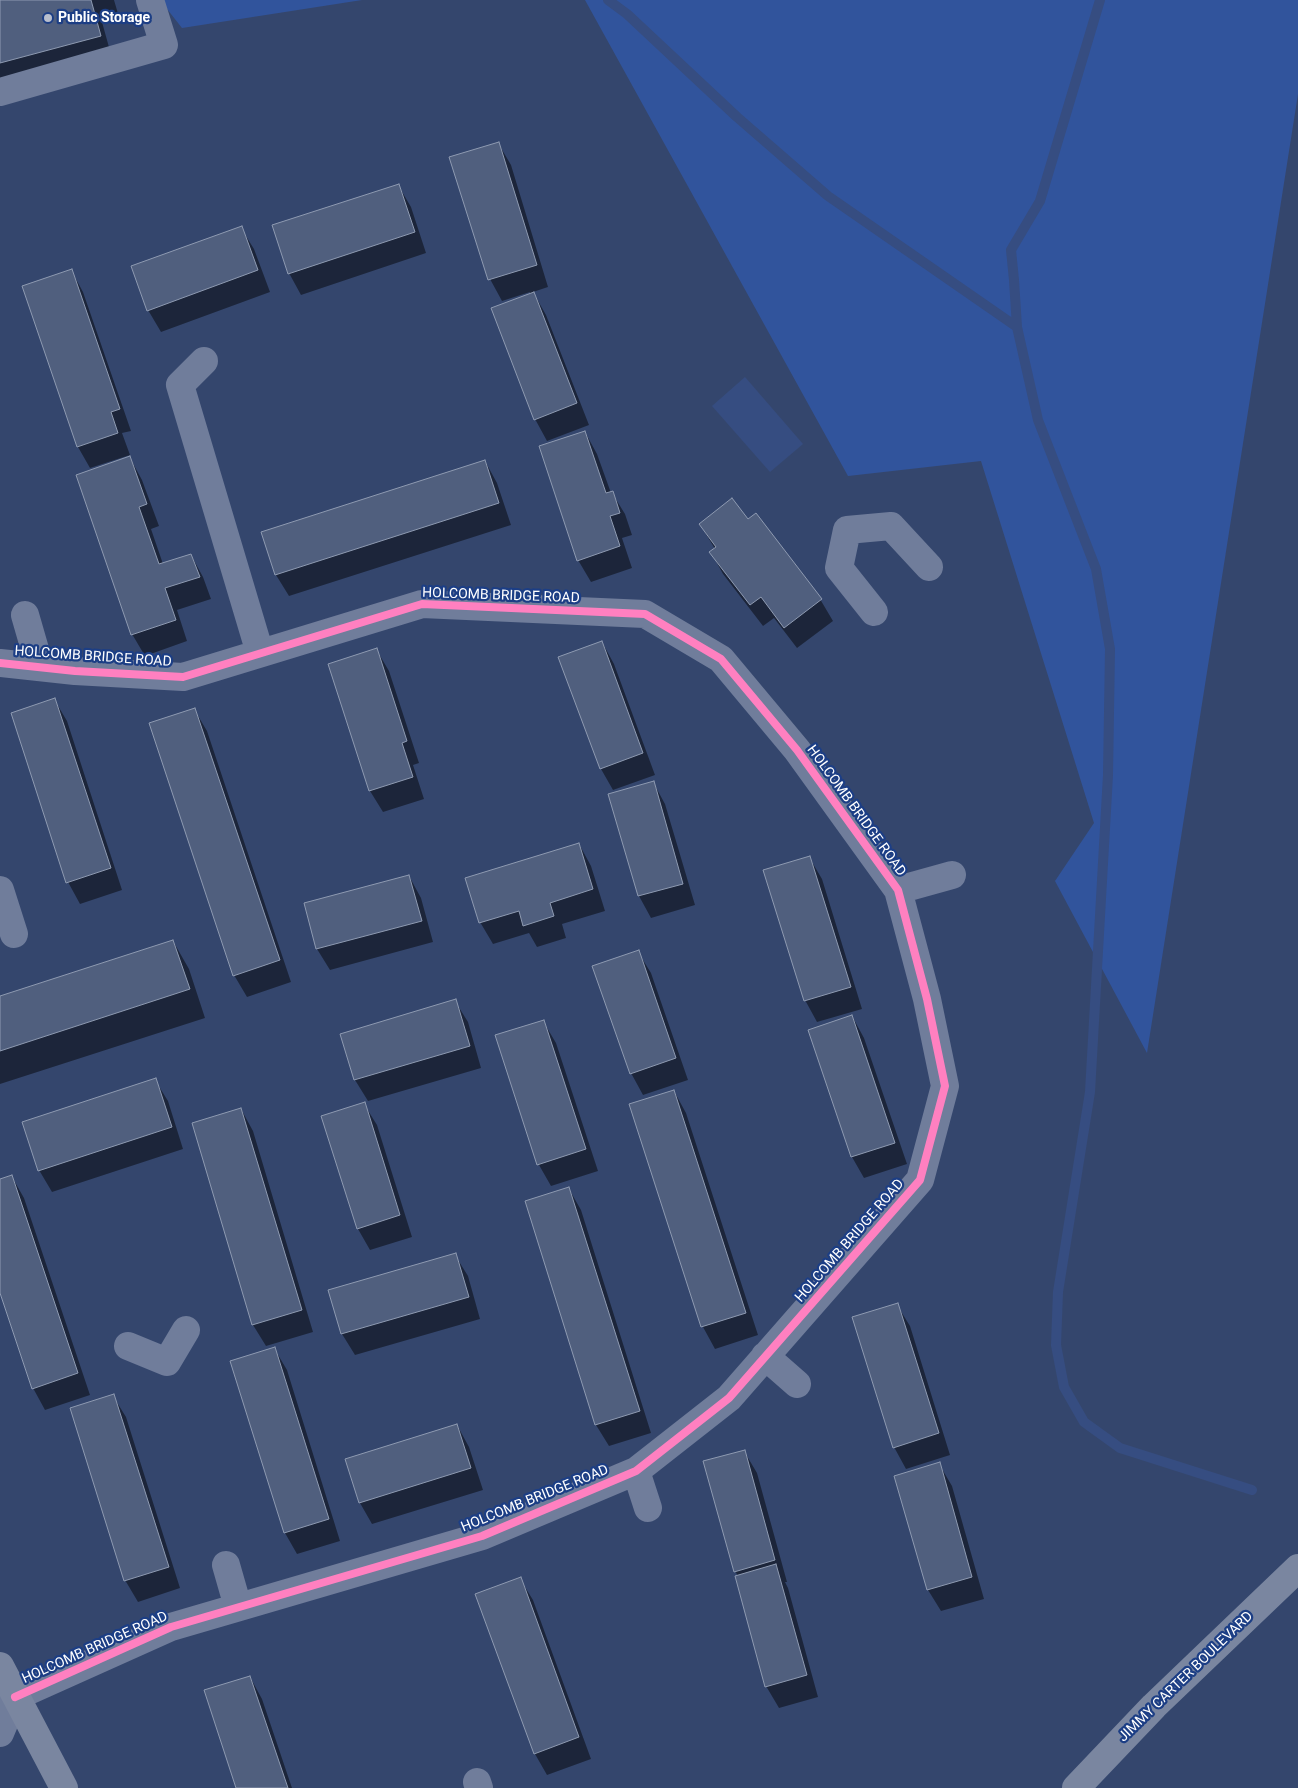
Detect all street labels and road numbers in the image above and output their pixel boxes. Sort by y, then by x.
street label: HOLCOMB BRIDGE ROAD [422,585,580,607]
street label: HOLCOMB BRIDGE ROAD [14,643,172,671]
street label: HOLCOMB BRIDGE ROAD [803,742,909,880]
street label: HOLCOMB BRIDGE ROAD [792,1176,908,1306]
street label: HOLCOMB BRIDGE ROAD [459,1462,611,1536]
street label: HOLCOMB BRIDGE ROAD [20,1608,170,1688]
street label: JIMMY CARTER BOULEVARD [1115,1608,1257,1746]

